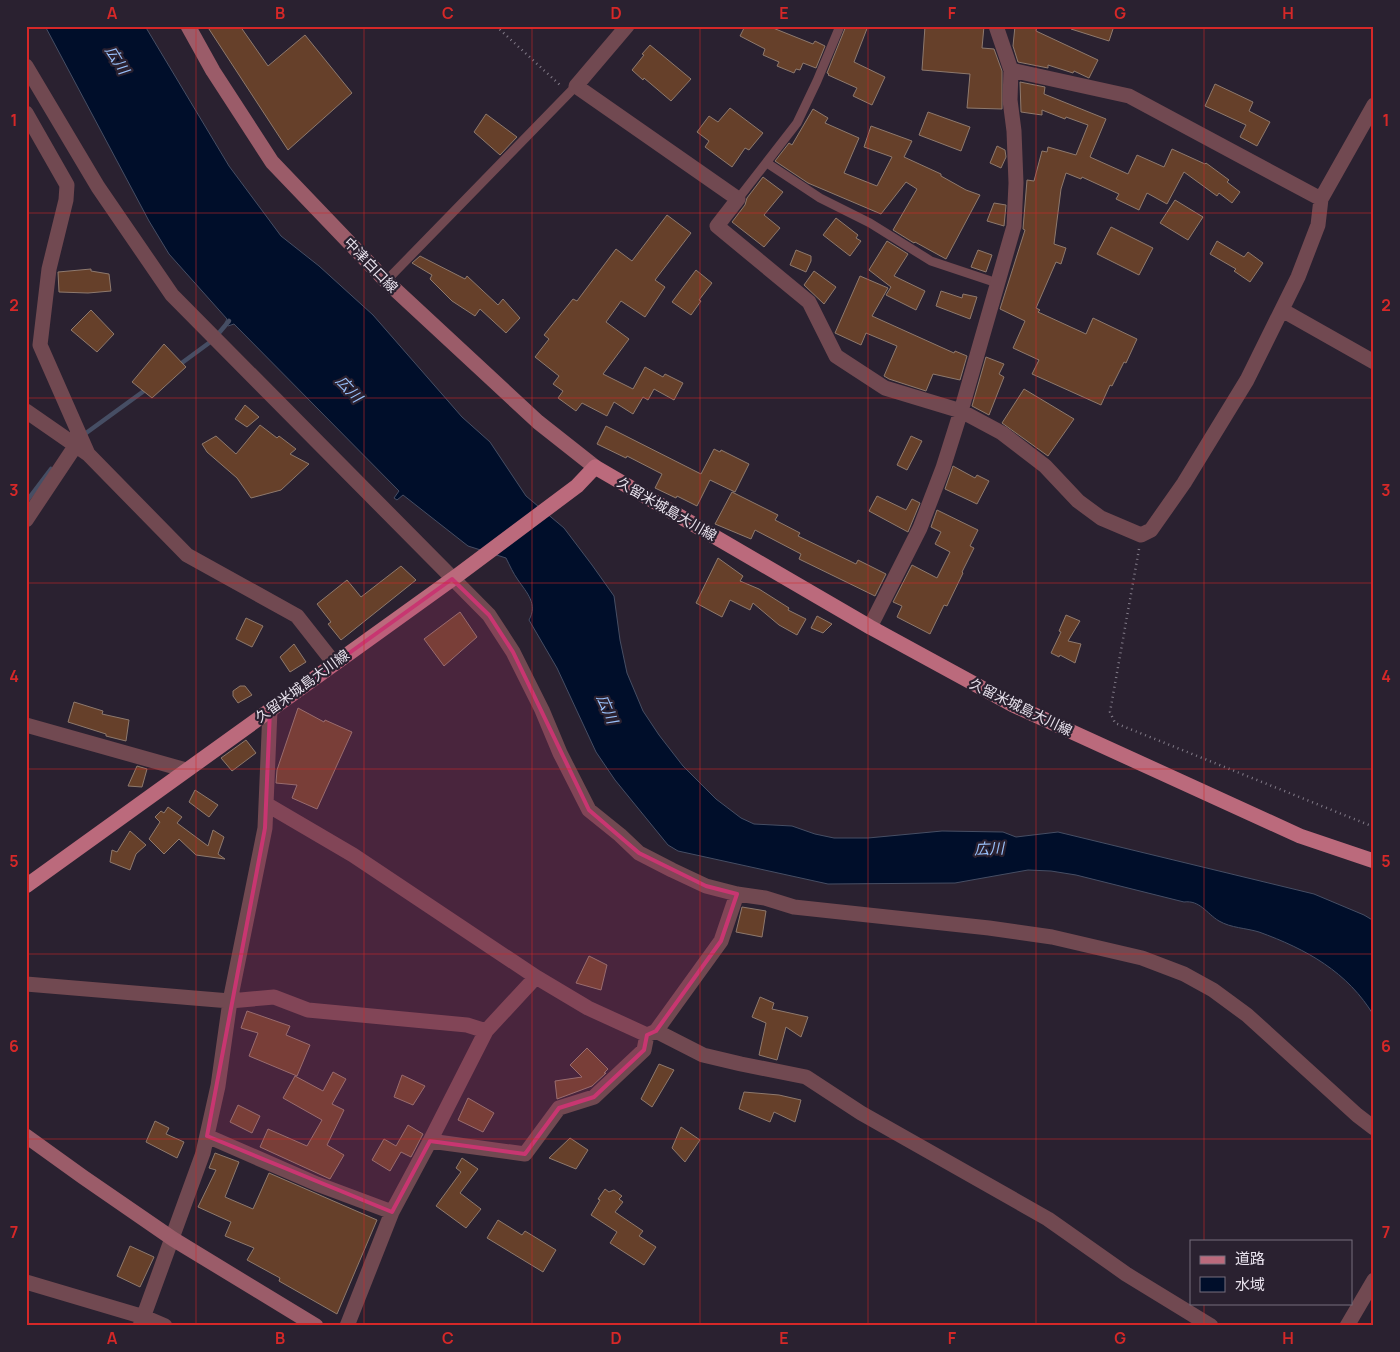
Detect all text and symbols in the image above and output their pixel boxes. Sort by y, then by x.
text: A [107,2,118,24]
text: B [275,2,285,24]
text: C [442,2,454,24]
text: D [610,2,622,24]
text: E [779,2,789,24]
text: F [948,2,957,24]
text: G [1114,2,1126,24]
text: H [1282,2,1294,24]
water label: 広川 [101,41,135,80]
text: 1 [10,109,18,131]
text: 1 [1382,109,1390,131]
street label: 中津白口線 [340,233,403,296]
text: 2 [9,294,19,316]
text: 2 [1381,294,1391,316]
water label: 広川 [331,371,369,408]
street label: 久留米城島大川線 [614,472,720,545]
text: 3 [9,479,19,501]
text: 3 [1381,479,1391,501]
street label: 久留米城島大川線 [251,645,353,726]
text: 4 [9,665,19,687]
text: 4 [1381,665,1391,687]
street label: 久留米城島大川線 [967,673,1076,740]
water label: 広川 [592,691,624,729]
water label: 広川 [974,837,1006,860]
text: 5 [9,850,19,872]
text: 5 [1381,850,1391,872]
text: 6 [9,1035,19,1057]
text: 6 [1381,1035,1391,1057]
text: 7 [10,1221,18,1243]
text: 7 [1382,1221,1390,1243]
legend [1190,1240,1352,1304]
text: 道路 [1235,1248,1265,1269]
text: 水域 [1235,1274,1265,1295]
text: A [107,1327,118,1349]
text: B [275,1327,285,1349]
text: C [442,1327,454,1349]
text: D [610,1327,622,1349]
text: E [779,1327,789,1349]
text: F [948,1327,957,1349]
text: G [1114,1327,1126,1349]
text: H [1282,1327,1294,1349]

